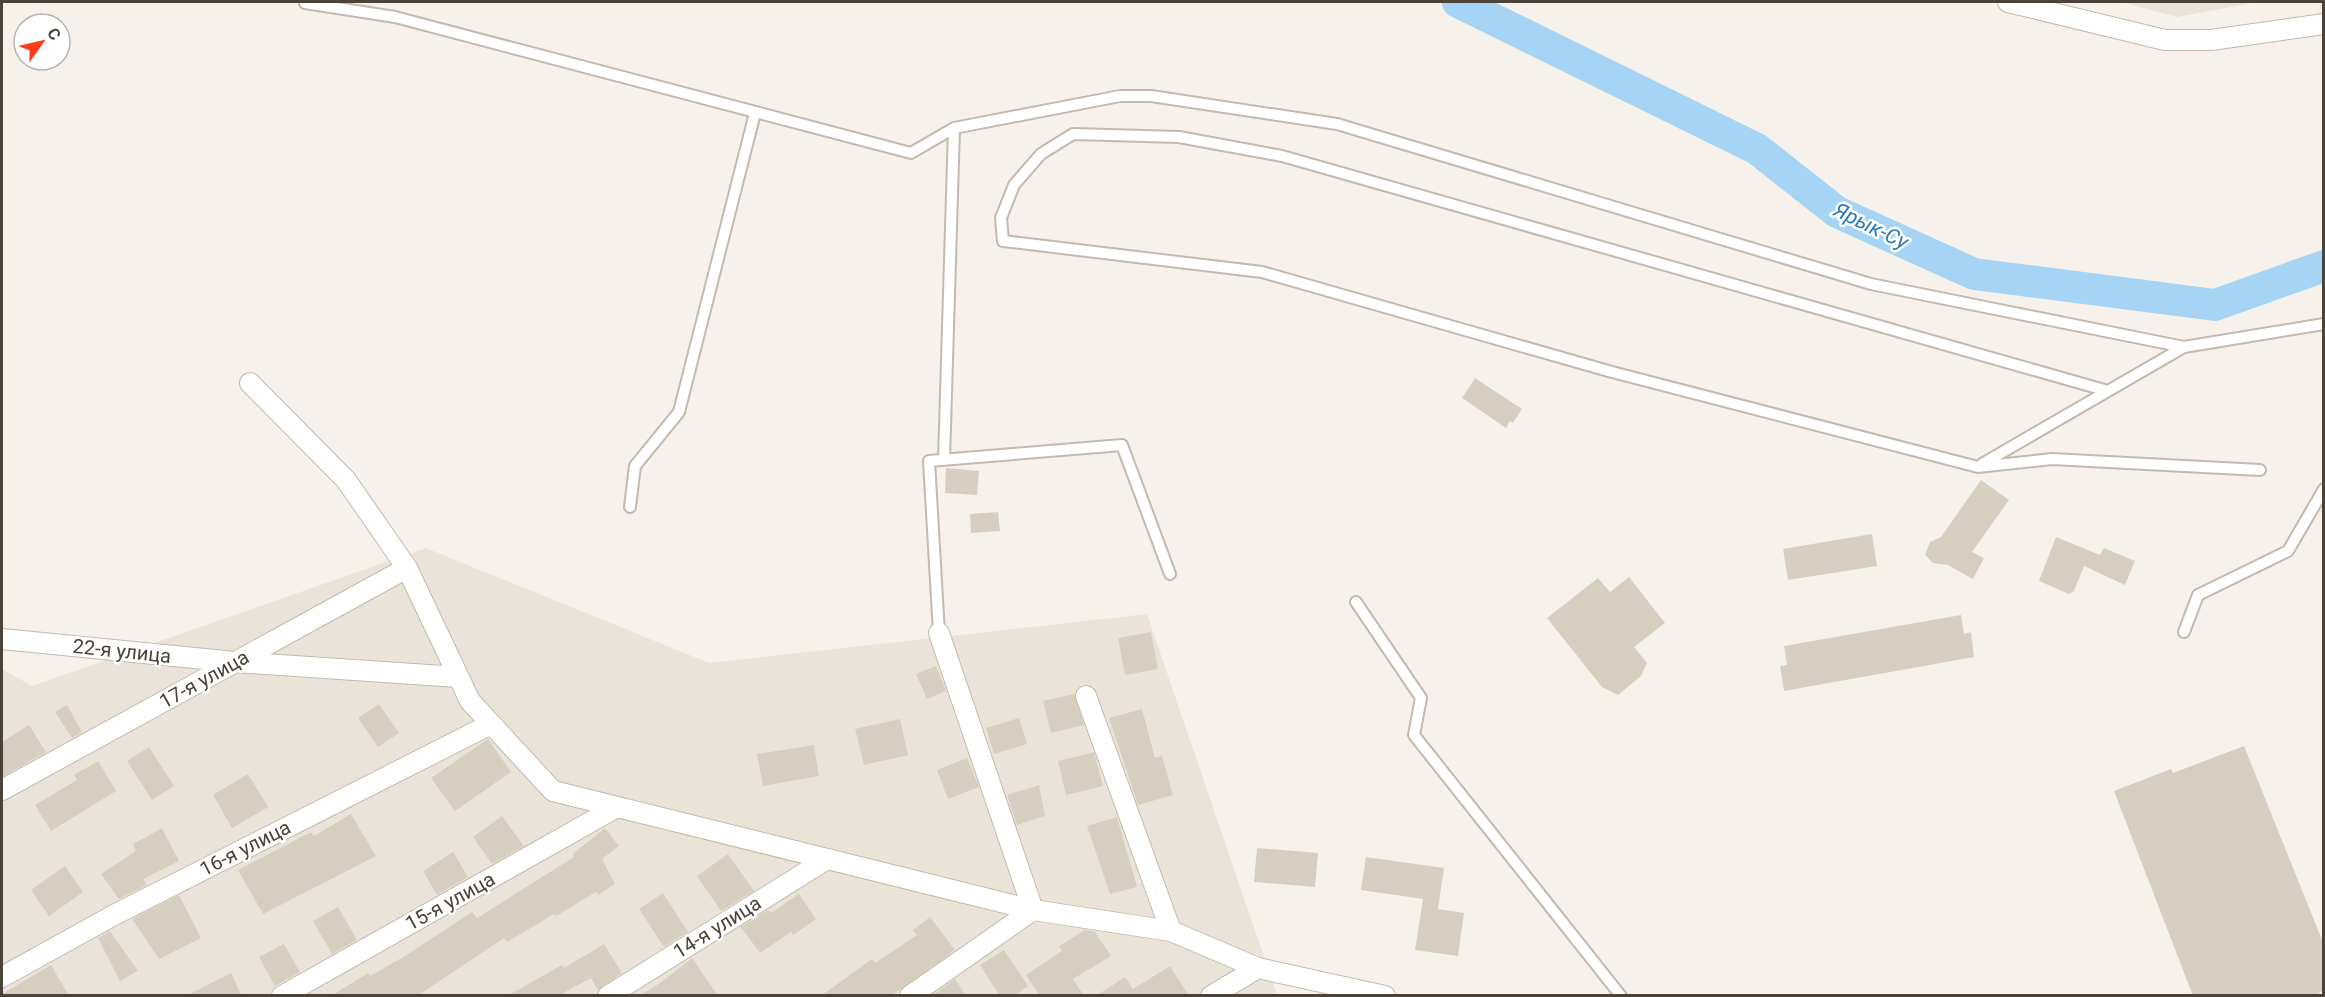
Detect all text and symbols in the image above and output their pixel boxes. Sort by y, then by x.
north arrow [12,12,72,72]
text: С [43,24,65,44]
water label: Ярык-Су [1829,197,1913,255]
street label: 22-я улица [72,634,172,668]
street label: 17-я улица [155,645,253,713]
street label: 16-я улица [196,815,294,881]
street label: 15-я улица [401,867,499,935]
street label: 14-я улица [669,891,765,963]

